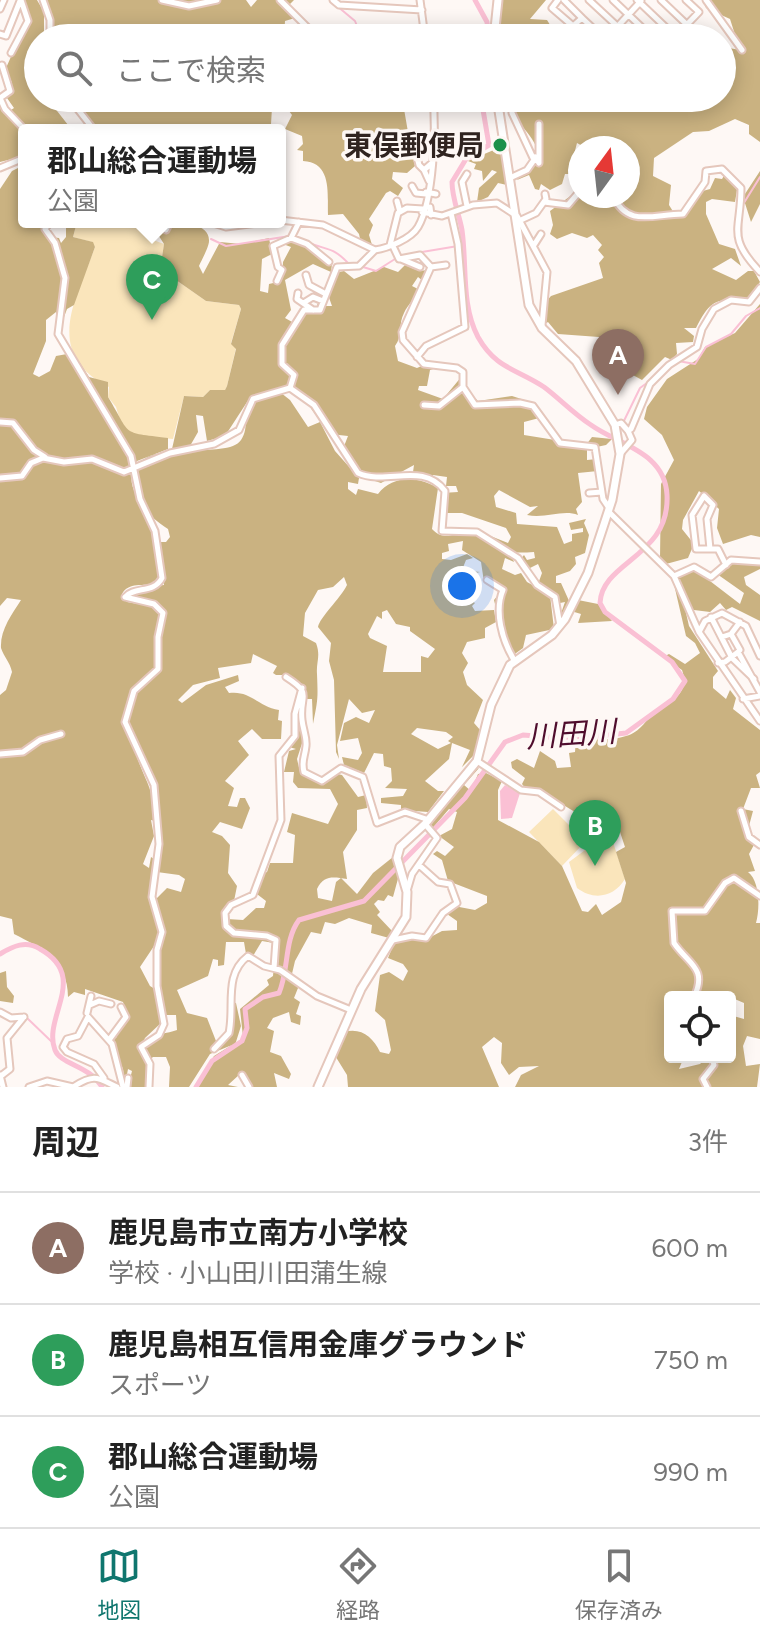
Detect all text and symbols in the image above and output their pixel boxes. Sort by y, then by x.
search box [24,24,736,112]
icon: search [52,46,96,90]
text: ここで検索 [116,52,266,89]
popup [18,124,286,228]
place label: 東俣郵便局 [344,128,484,162]
marker: 東俣郵便局 [491,136,509,154]
north arrow [568,136,640,208]
text: 郡山総合運動場 [47,142,257,179]
text: 公園 [47,185,99,217]
pin: C [126,254,178,320]
pin: A [592,329,644,395]
your location [442,566,482,606]
water label: 川田川 [525,712,620,756]
pin: B [569,800,621,866]
map controls [664,991,736,1063]
button: locate [664,991,736,1063]
text: 周辺 [32,1122,100,1163]
text: 3件 [688,1126,728,1158]
text: 鹿児島市立南方小学校 [108,1214,408,1251]
text: A [49,1232,67,1264]
text: 600 m [651,1232,728,1264]
text: 学校 · 小山田川田蒲生線 [108,1257,387,1289]
text: 鹿児島相互信用金庫グラウンド [108,1326,528,1363]
text: B [50,1344,66,1376]
text: 750 m [654,1344,728,1376]
text: スポーツ [108,1369,211,1401]
text: 郡山総合運動場 [108,1438,318,1475]
text: C [49,1456,67,1488]
text: 990 m [653,1456,728,1488]
text: 公園 [108,1481,160,1513]
tab: 地図 [97,1544,141,1624]
tab: 経路 [336,1544,380,1624]
tab: 保存済み [575,1544,663,1624]

